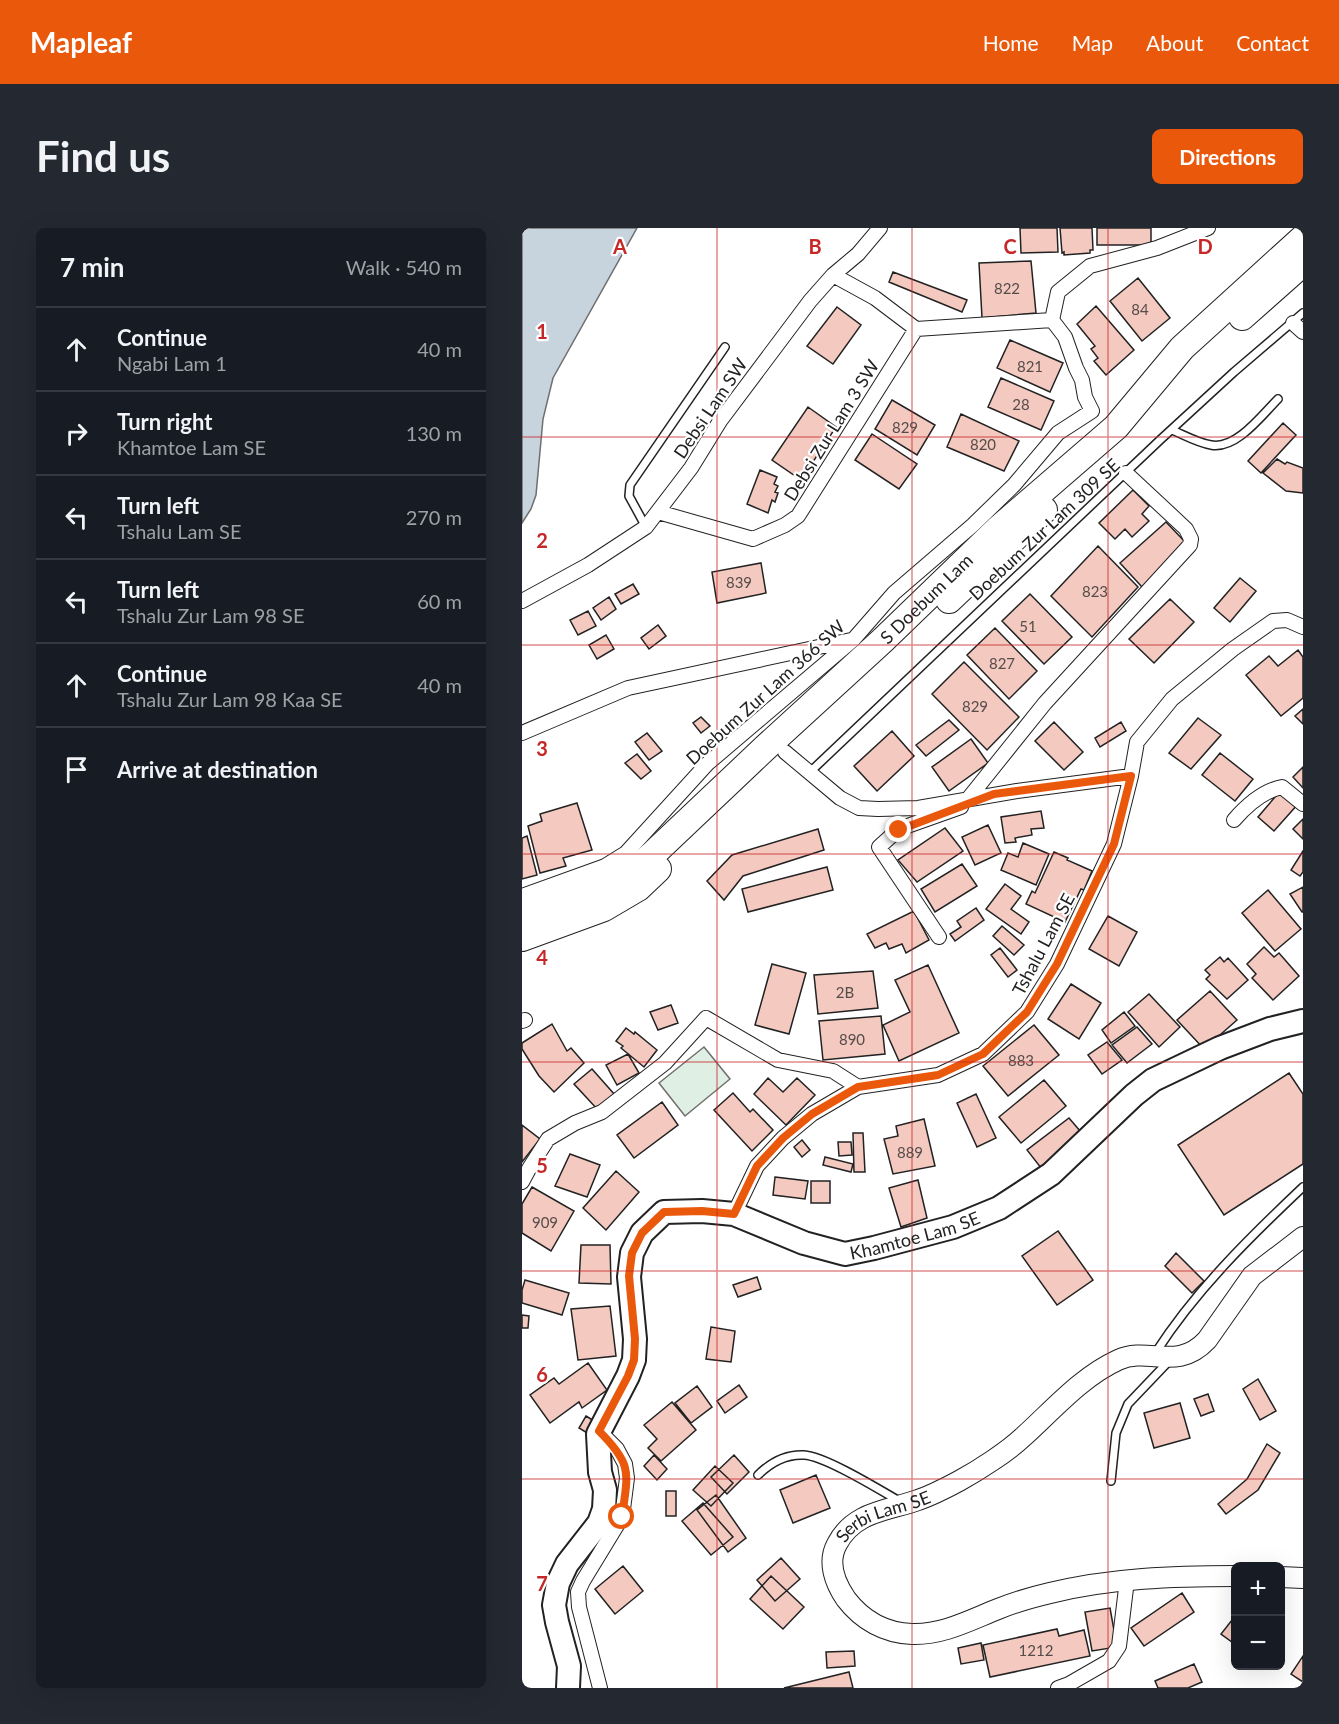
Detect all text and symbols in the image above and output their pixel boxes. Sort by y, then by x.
text: Mapleaf [30,25,132,59]
text: Home [983,30,1039,55]
text: Map [1072,30,1113,55]
text: About [1146,30,1203,55]
text: Contact [1236,30,1309,55]
button: Directions [1152,129,1303,184]
text: Find us [36,131,170,181]
text: A [612,234,627,258]
text: B [808,234,822,258]
text: C [1003,234,1017,258]
text: D [1197,234,1213,258]
text: 7 min [60,251,124,283]
text: Walk · 540 m [346,255,462,279]
house number: 822 [994,279,1020,297]
house number: 84 [1131,300,1149,318]
text: 1 [536,319,548,343]
text: Continue [117,324,207,351]
icon: ahead [60,333,93,366]
text: 40 m [417,337,462,361]
text: Ngabi Lam 1 [117,351,227,375]
street label: Debsi Lam SW [668,354,752,462]
street label: Debsi Zur Lam 3 SW [779,355,883,505]
house number: 821 [1017,357,1043,375]
house number: 28 [1012,395,1030,413]
text: Turn right [117,408,212,435]
icon: right [60,417,93,450]
house number: 829 [892,418,918,436]
text: 130 m [406,421,462,445]
text: Khamtoe Lam SE [117,435,266,459]
house number: 820 [970,435,996,453]
street label: Doebum Zur Lam 309 SE [964,454,1124,604]
text: Turn left [117,492,199,519]
icon: left [60,501,93,534]
text: 270 m [406,505,462,529]
text: Tshalu Lam SE [117,519,241,543]
text: 2 [536,528,548,552]
street label: S Doebum Lam [875,549,977,648]
house number: 839 [726,573,752,591]
text: Turn left [117,576,199,603]
house number: 823 [1082,582,1108,600]
icon: left [60,585,93,618]
text: 60 m [417,589,462,613]
text: Tshalu Zur Lam 98 SE [117,603,304,627]
street label: Doebum Zur Lam 366 SW [681,615,849,769]
house number: 51 [1019,617,1037,635]
house number: 827 [989,654,1015,672]
text: Continue [117,660,207,687]
icon: ahead [60,669,93,702]
text: 40 m [417,673,462,697]
text: Tshalu Zur Lam 98 Kaa SE [117,687,343,711]
house number: 829 [962,697,988,715]
text: 3 [536,736,548,760]
icon: arrive [60,753,93,786]
text: Arrive at destination [117,756,318,783]
route end [885,816,911,842]
street label: Tshalu Lam SE [1007,889,1079,999]
text: 4 [536,945,548,969]
house number: 2B [836,983,854,1001]
house number: 890 [839,1030,865,1048]
house number: 883 [1008,1051,1034,1069]
house number: 889 [897,1143,923,1161]
text: 5 [536,1153,548,1177]
street label: Khamtoe Lam SE [848,1206,983,1264]
house number: 909 [532,1213,558,1231]
text: 6 [536,1362,548,1386]
street label: Serbi Lam SE [830,1485,933,1546]
route start [608,1503,634,1529]
map controls [1231,1562,1285,1670]
button: + [1231,1562,1285,1616]
text: 7 [536,1571,548,1595]
button: − [1231,1616,1285,1670]
house number: 1212 [1019,1641,1053,1659]

